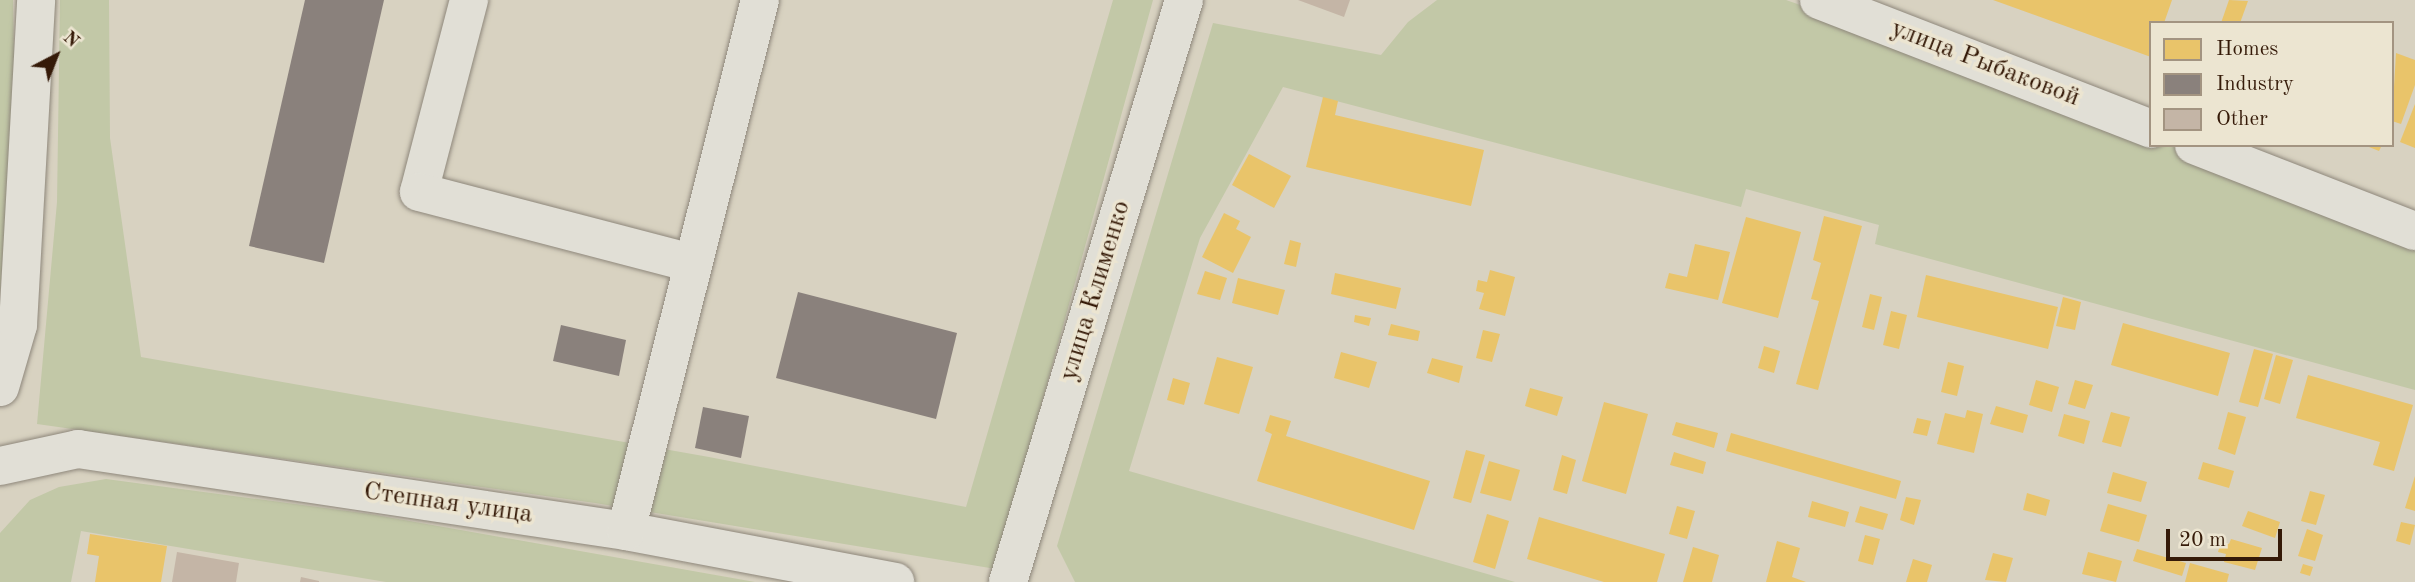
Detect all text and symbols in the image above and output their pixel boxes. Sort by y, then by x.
street label: улица Рыбаковой [1886,14,2084,114]
north arrow [21,21,91,91]
legend [2149,21,2394,147]
text: N [59,28,82,52]
text: Homes [2216,39,2278,60]
text: Industry [2216,74,2294,95]
text: Other [2216,109,2268,130]
street label: улица Клименко [1054,197,1138,385]
street label: Степная улица [362,477,534,531]
scale bar [2170,516,2286,560]
text: 20 m [2179,530,2226,551]

